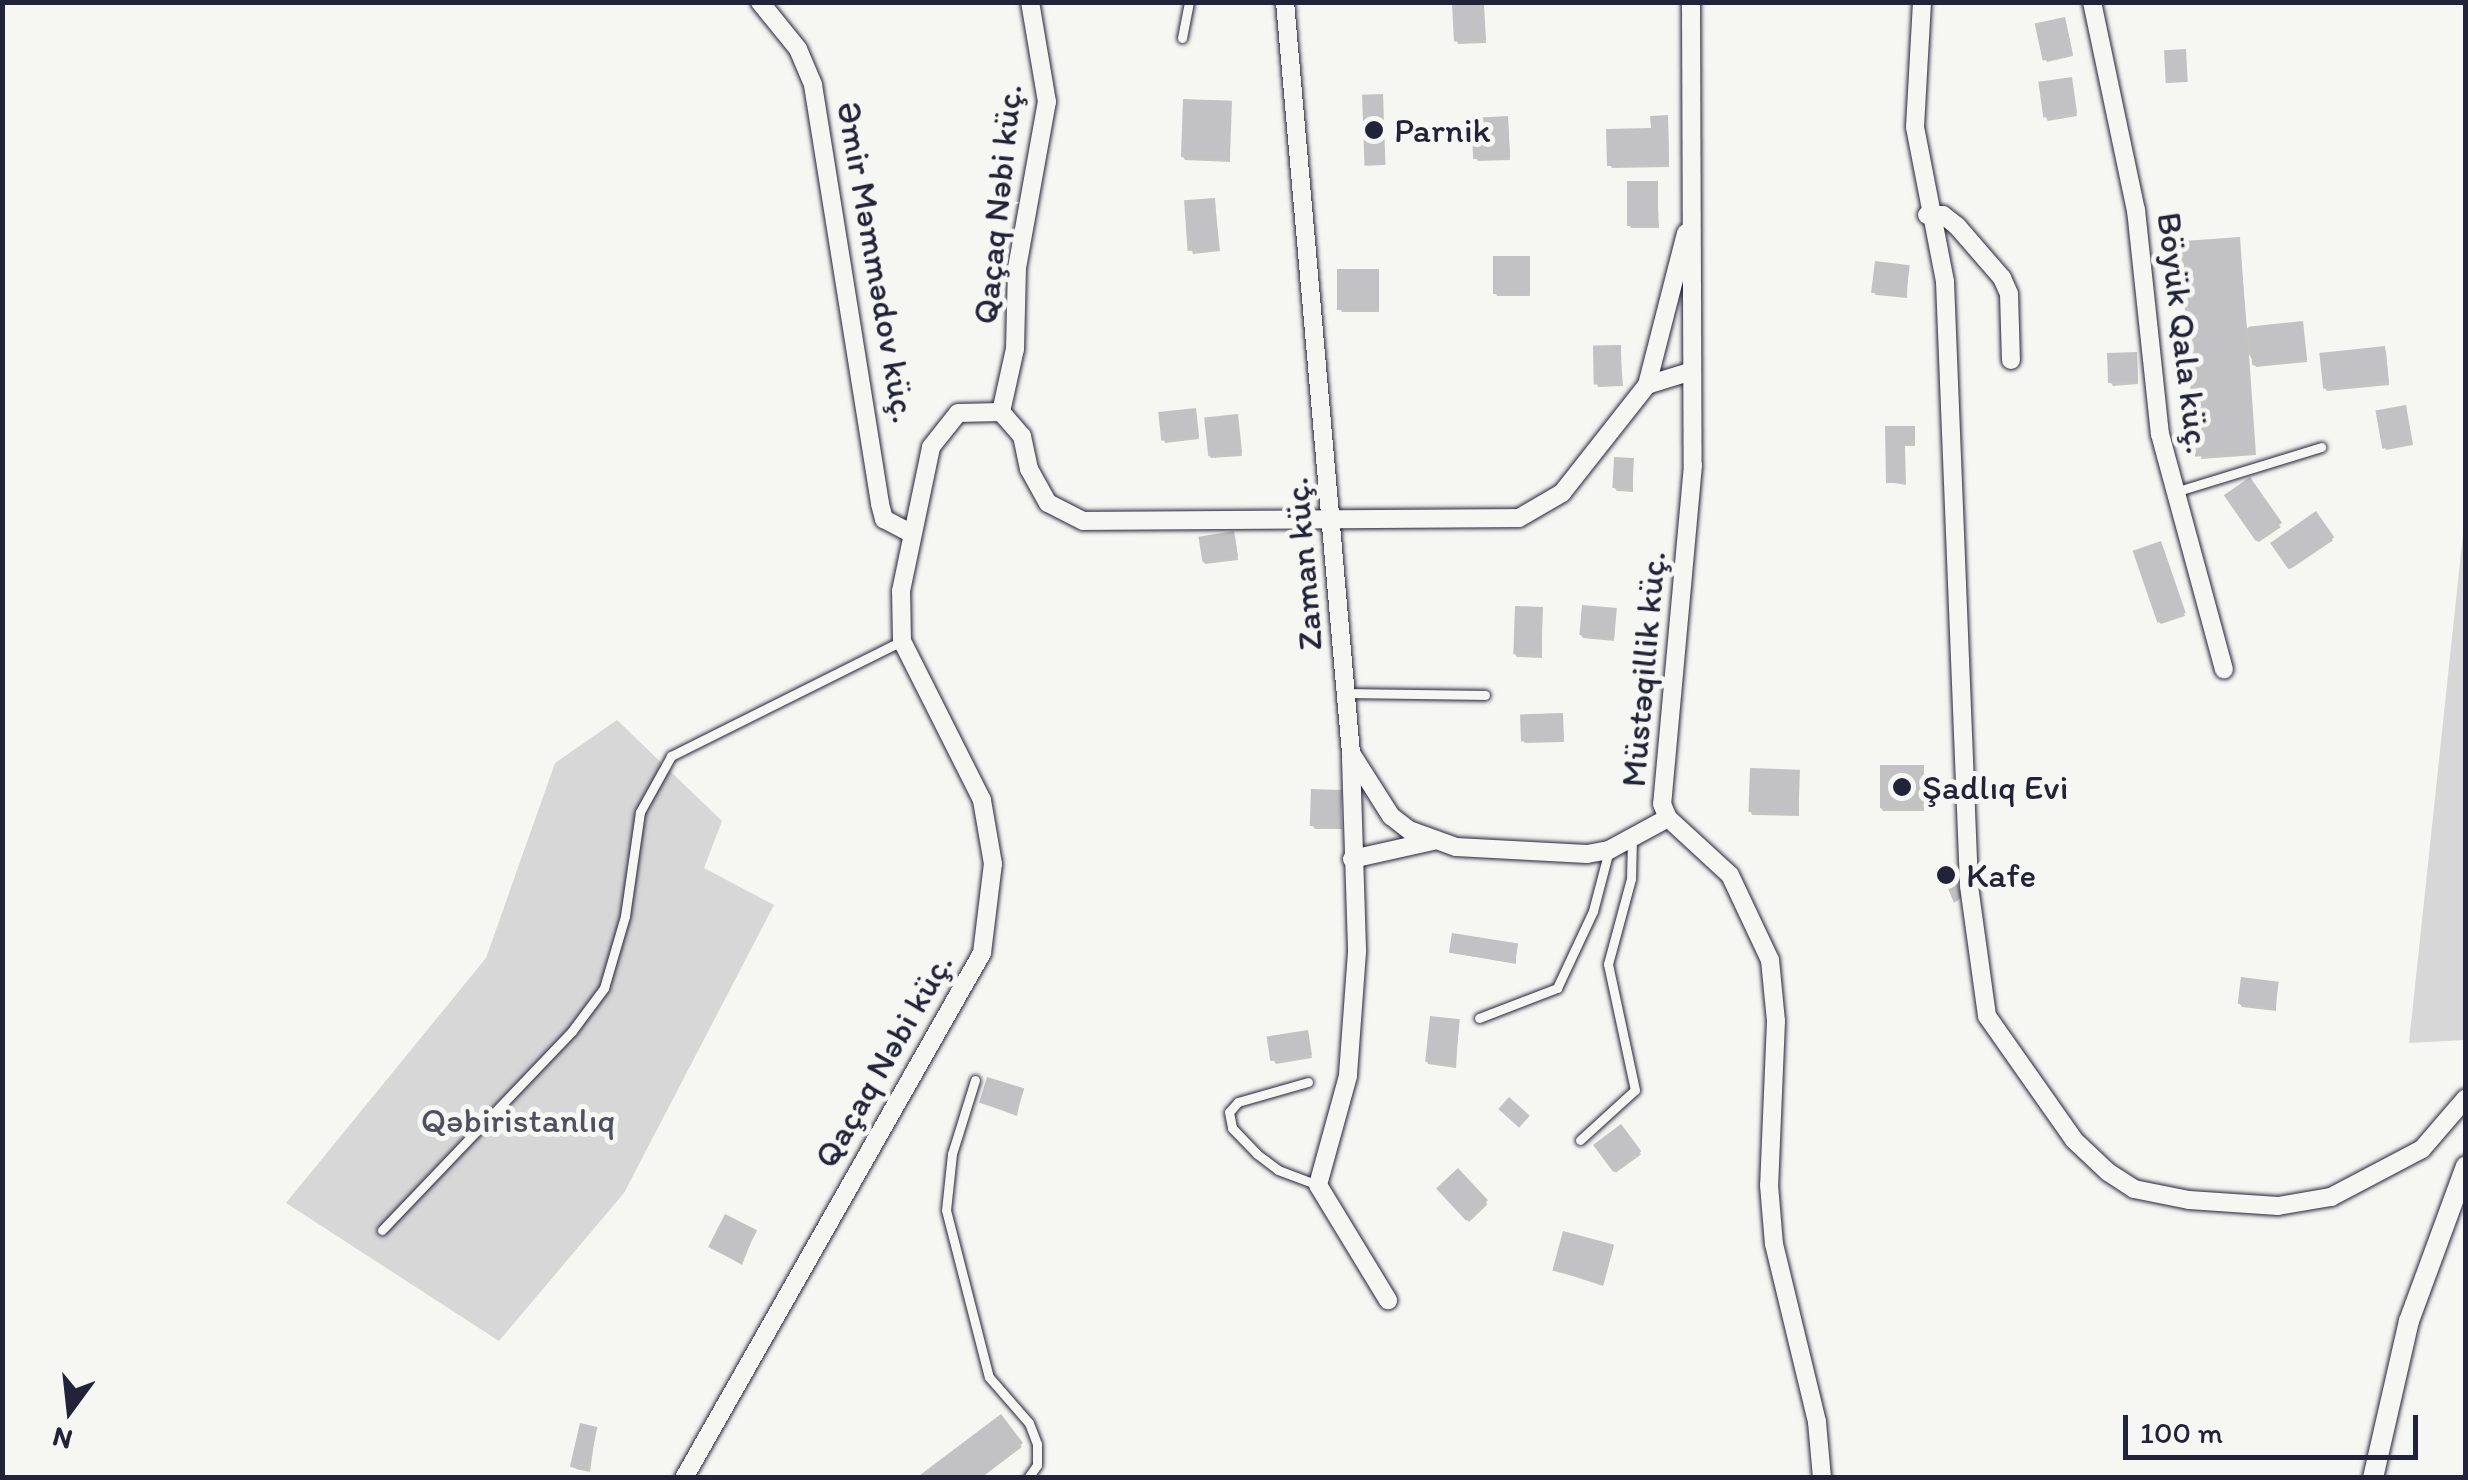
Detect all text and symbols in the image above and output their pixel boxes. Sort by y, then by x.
street label: Qaçaq Nəbi küç. [963,82,1031,326]
street label: Əmir Məmmədov küç. [828,98,926,426]
place label: Parnik [1394,109,1491,151]
marker: Parnik [1363,119,1385,141]
street label: Böyük Qala küç. [2148,210,2220,456]
street label: Zaman küç. [1275,476,1331,652]
street label: Müstəqillik küç. [1612,549,1674,789]
place label: Şadlıq Evi [1922,766,2068,808]
marker: Şadlıq Evi [1891,776,1913,798]
place label: Kafe [1966,854,2036,896]
marker: Kafe [1935,864,1957,886]
street label: Qaçaq Nəbi küç. [804,945,962,1175]
park label: Qəbiristanlıq [421,1099,615,1141]
north arrow [20,1360,120,1460]
scale bar [2128,1395,2423,1457]
text: 100 m [2140,1414,2223,1451]
text: N [49,1420,76,1458]

